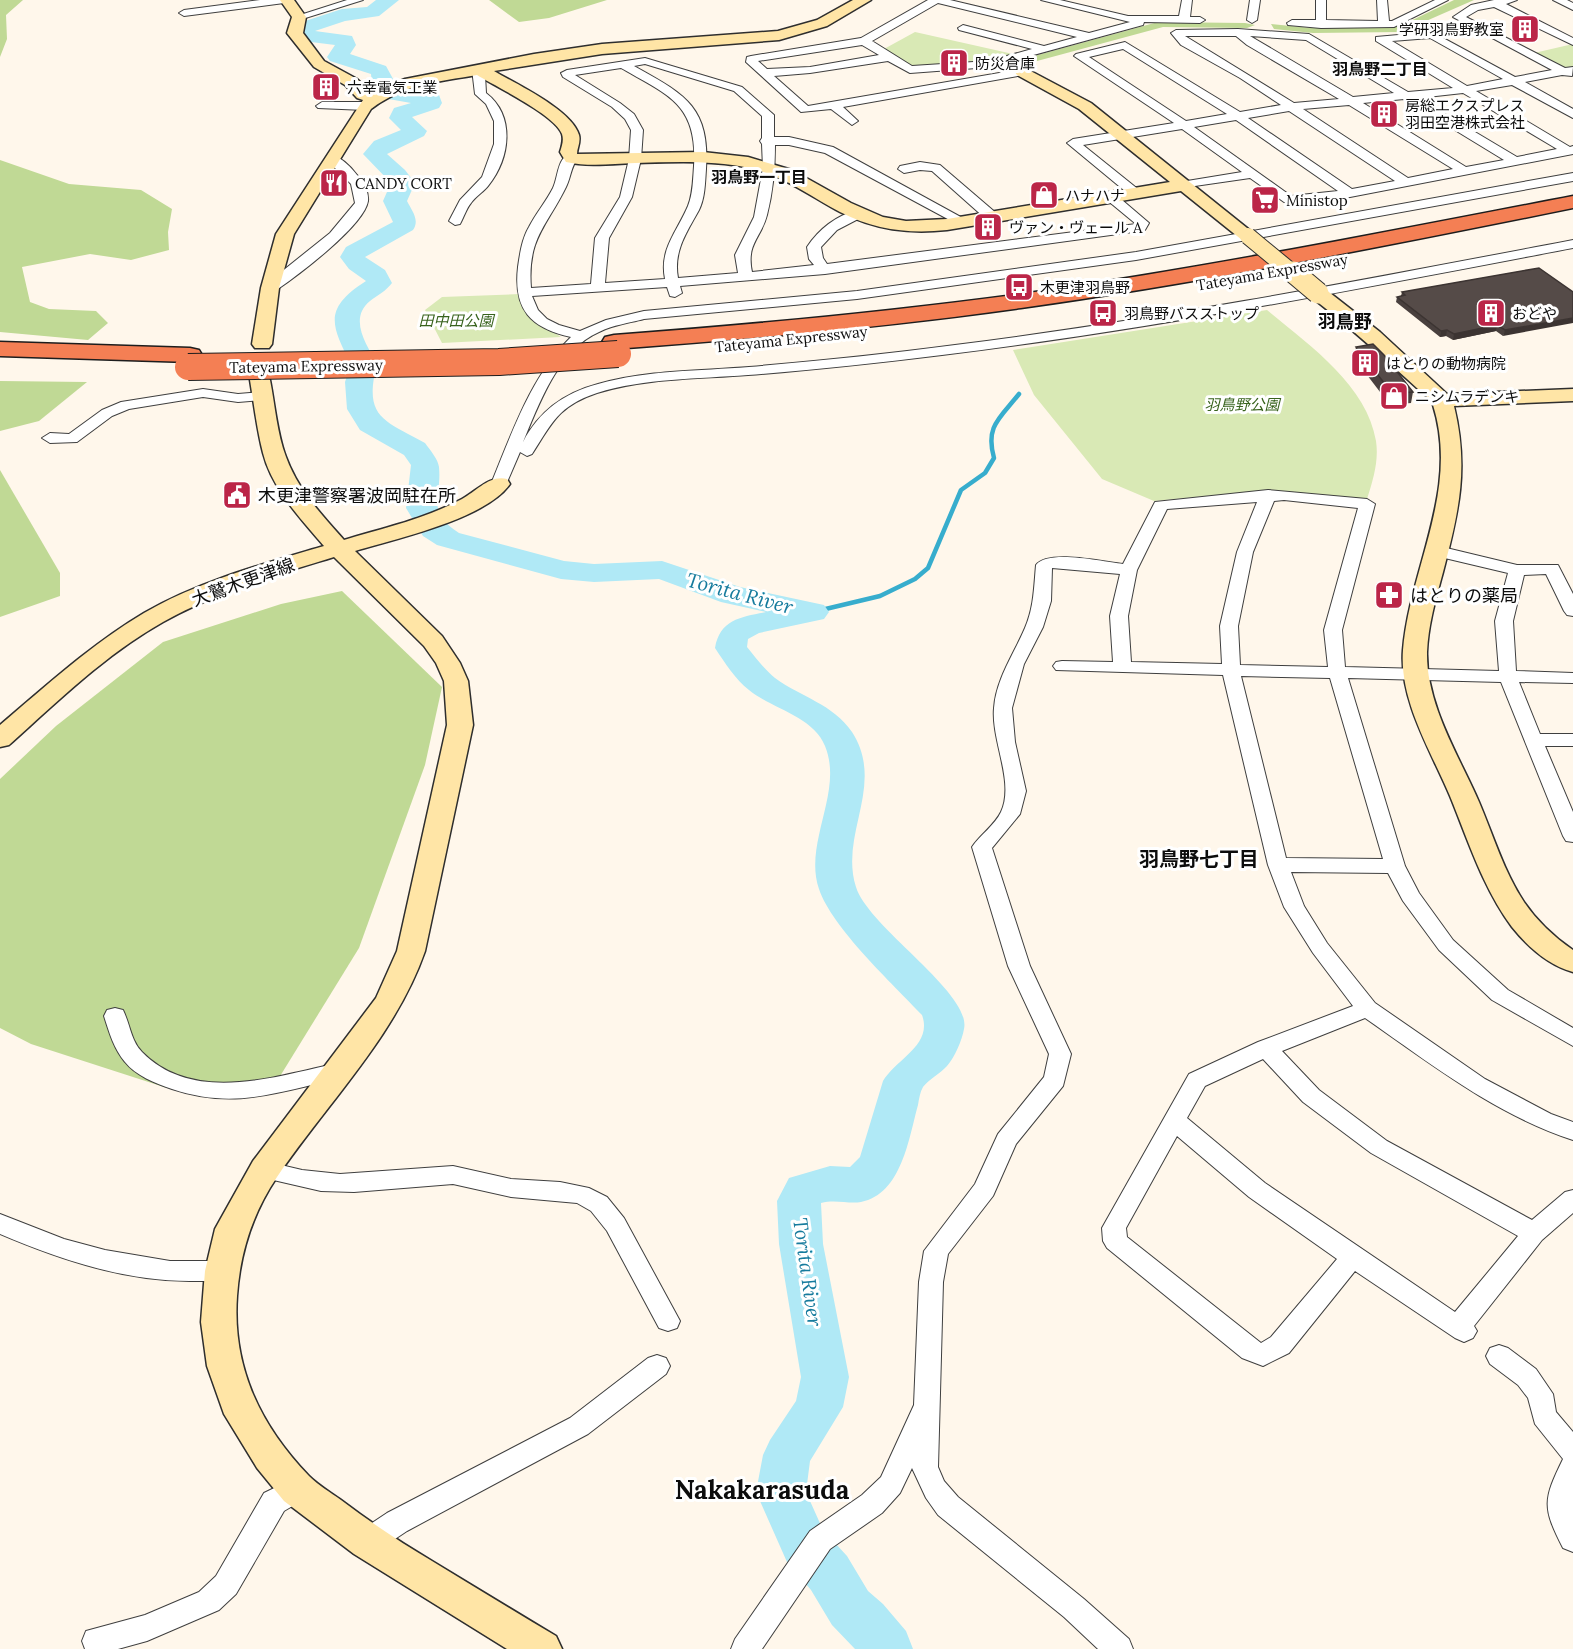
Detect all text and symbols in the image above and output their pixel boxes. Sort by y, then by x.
building icon: 学研羽鳥野教室 [1509,13,1541,45]
place label: 学研羽鳥野教室 [1399,20,1504,39]
building icon: 防災倉庫 [938,47,970,79]
place label: 防災倉庫 [975,54,1035,73]
district label: 羽鳥野二丁目 [1332,59,1428,79]
building icon: 六幸電気工業 [310,71,342,103]
place label: 六幸電気工業 [347,78,437,97]
place label: 房総エクスプレス 羽田空港株式会社 [1405,96,1525,132]
building icon: 房総エクスプレス 羽田空港株式会社 [1368,98,1400,130]
restaurant icon: CANDY CORT [318,167,350,199]
district label: 羽鳥野一丁目 [711,167,807,187]
place label: CANDY CORT [355,174,452,193]
shop icon: ハナハナ [1028,179,1060,211]
supermarket icon: Ministop [1249,184,1281,216]
place label: ハナハナ [1065,186,1125,205]
place label: Ministop [1286,191,1348,210]
building icon: ヴァン・ヴェール A [972,211,1004,243]
place label: ヴァン・ヴェール A [1009,218,1143,237]
street label: Tateyama Expressway [1195,249,1349,295]
bus stop icon: 木更津羽鳥野 [1003,271,1035,303]
place label: 木更津羽鳥野 [1040,278,1130,297]
bus stop icon: 羽鳥野バスストップ [1087,297,1119,329]
building icon: おどや [1475,297,1507,329]
place label: 羽鳥野バスストップ [1124,304,1259,323]
place label: おどや [1512,304,1557,323]
district label: 羽鳥野 [1318,310,1372,333]
park label: 田中田公園 [418,311,495,330]
street label: Tateyama Expressway [714,322,868,356]
building icon: はとりの動物病院 [1349,347,1381,379]
place label: はとりの動物病院 [1386,354,1506,373]
street label: Tateyama Expressway [229,355,383,377]
shop icon: ニシムラデンキ [1378,380,1410,412]
place label: ニシムラデンキ [1415,387,1519,406]
park label: 羽鳥野公園 [1204,395,1281,414]
public building icon: 木更津警察署波岡駐在所 [221,479,253,511]
place label: 木更津警察署波岡駐在所 [258,484,456,507]
street label: 大鷲木更津線 [188,553,298,611]
water label: Torita River [684,567,797,619]
pharmacy icon: はとりの薬局 [1373,579,1405,611]
place label: はとりの薬局 [1410,584,1518,607]
district label: 羽鳥野七丁目 [1139,846,1259,871]
water label: Torita River [788,1216,828,1329]
district label: Nakakarasuda [675,1473,850,1506]

